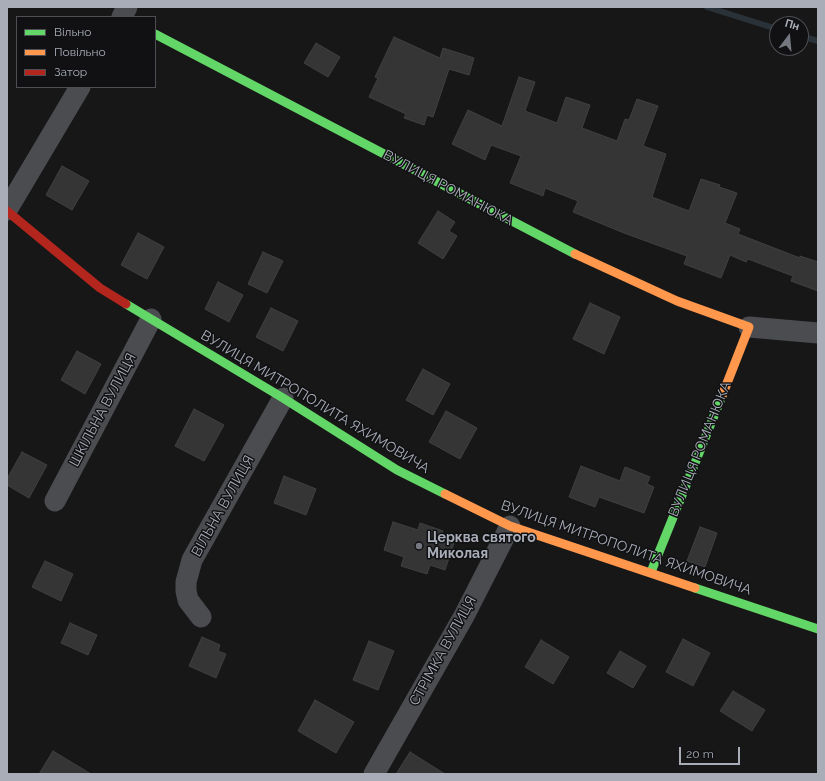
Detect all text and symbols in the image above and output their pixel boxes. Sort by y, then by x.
legend [16,16,156,88]
north arrow [769,16,809,56]
text: Пн [783,17,801,33]
text: Вільно [54,25,91,39]
text: Повільно [54,45,106,59]
text: Затор [54,65,87,79]
street label: ВУЛИЦЯ РОМАНЮКА [380,147,516,229]
street label: ВУЛИЦЯ МИТРОПОЛИТА ЯХИМОВИЧА [198,327,432,477]
street label: ШКІЛЬНА ВУЛИЦЯ [66,351,140,469]
street label: ВУЛИЦЯ РОМАНЮКА [665,379,735,519]
street label: ВІЛЬНА ВУЛИЦЯ [188,453,258,559]
street label: ВУЛИЦЯ МИТРОПОЛИТА ЯХИМОВИЧА [499,497,753,599]
place label: Церква святого Миколая [427,530,536,562]
marker: Церква святого Миколая [414,541,424,551]
street label: СТРІМКА ВУЛИЦЯ [406,593,480,709]
scale bar [681,739,742,765]
text: 20 m [686,747,714,761]

